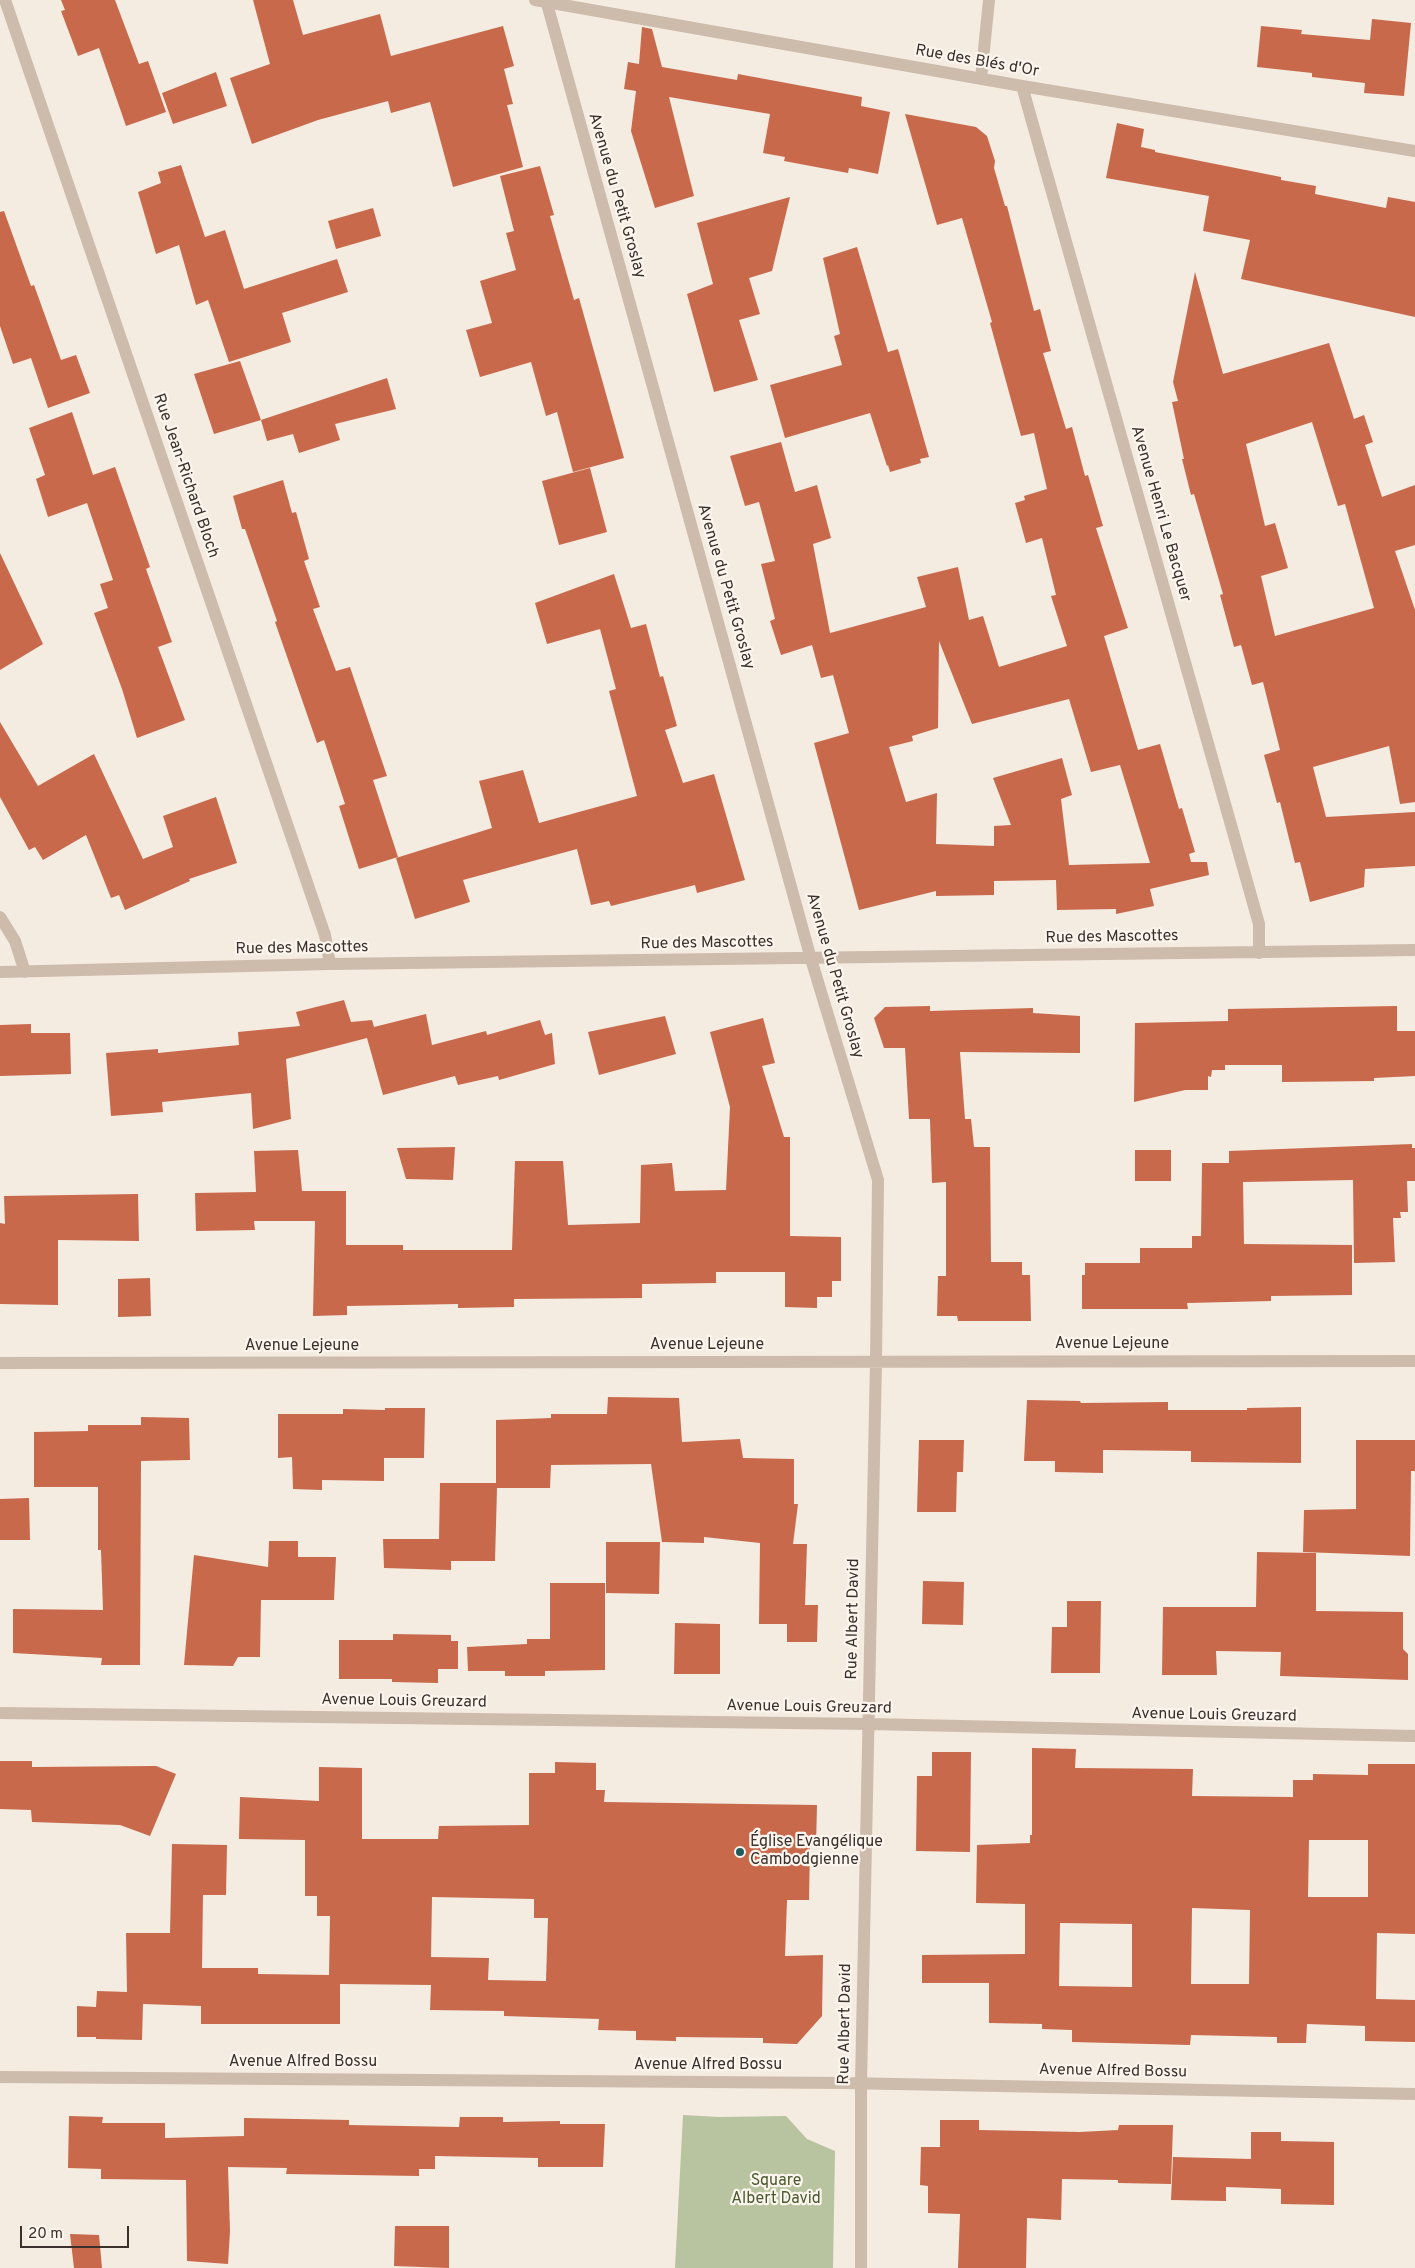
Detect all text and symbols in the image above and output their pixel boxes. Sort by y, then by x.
street label: Rue des Blés d'Or [914,42,1040,82]
street label: Avenue du Petit Groslay [583,111,649,281]
street label: Rue Jean-Richard Bloch [148,391,222,561]
street label: Avenue Henri Le Bacquer [1126,424,1194,604]
street label: Avenue du Petit Groslay [692,502,758,672]
street label: Avenue du Petit Groslay [801,891,867,1061]
street label: Rue des Mascottes [1045,927,1179,949]
street label: Rue des Mascottes [640,933,774,955]
street label: Rue des Mascottes [235,938,369,960]
street label: Avenue Lejeune [1055,1335,1169,1355]
street label: Avenue Lejeune [650,1336,764,1356]
street label: Avenue Lejeune [245,1337,359,1357]
street label: Rue Albert David [843,1558,865,1680]
street label: Avenue Louis Greuzard [321,1691,487,1713]
street label: Avenue Louis Greuzard [726,1697,892,1719]
street label: Avenue Louis Greuzard [1131,1705,1297,1727]
place label: Église Evangélique Cambodgienne [750,1833,883,1871]
marker: Église Evangélique Cambodgienne [734,1846,746,1858]
street label: Rue Albert David [835,1963,857,2085]
street label: Avenue Alfred Bossu [229,2053,377,2073]
street label: Avenue Alfred Bossu [634,2056,782,2076]
street label: Avenue Alfred Bossu [1039,2061,1187,2083]
park label: Square Albert David [731,2172,821,2210]
scale bar [22,2216,131,2248]
text: 20 m [28,2225,63,2244]

